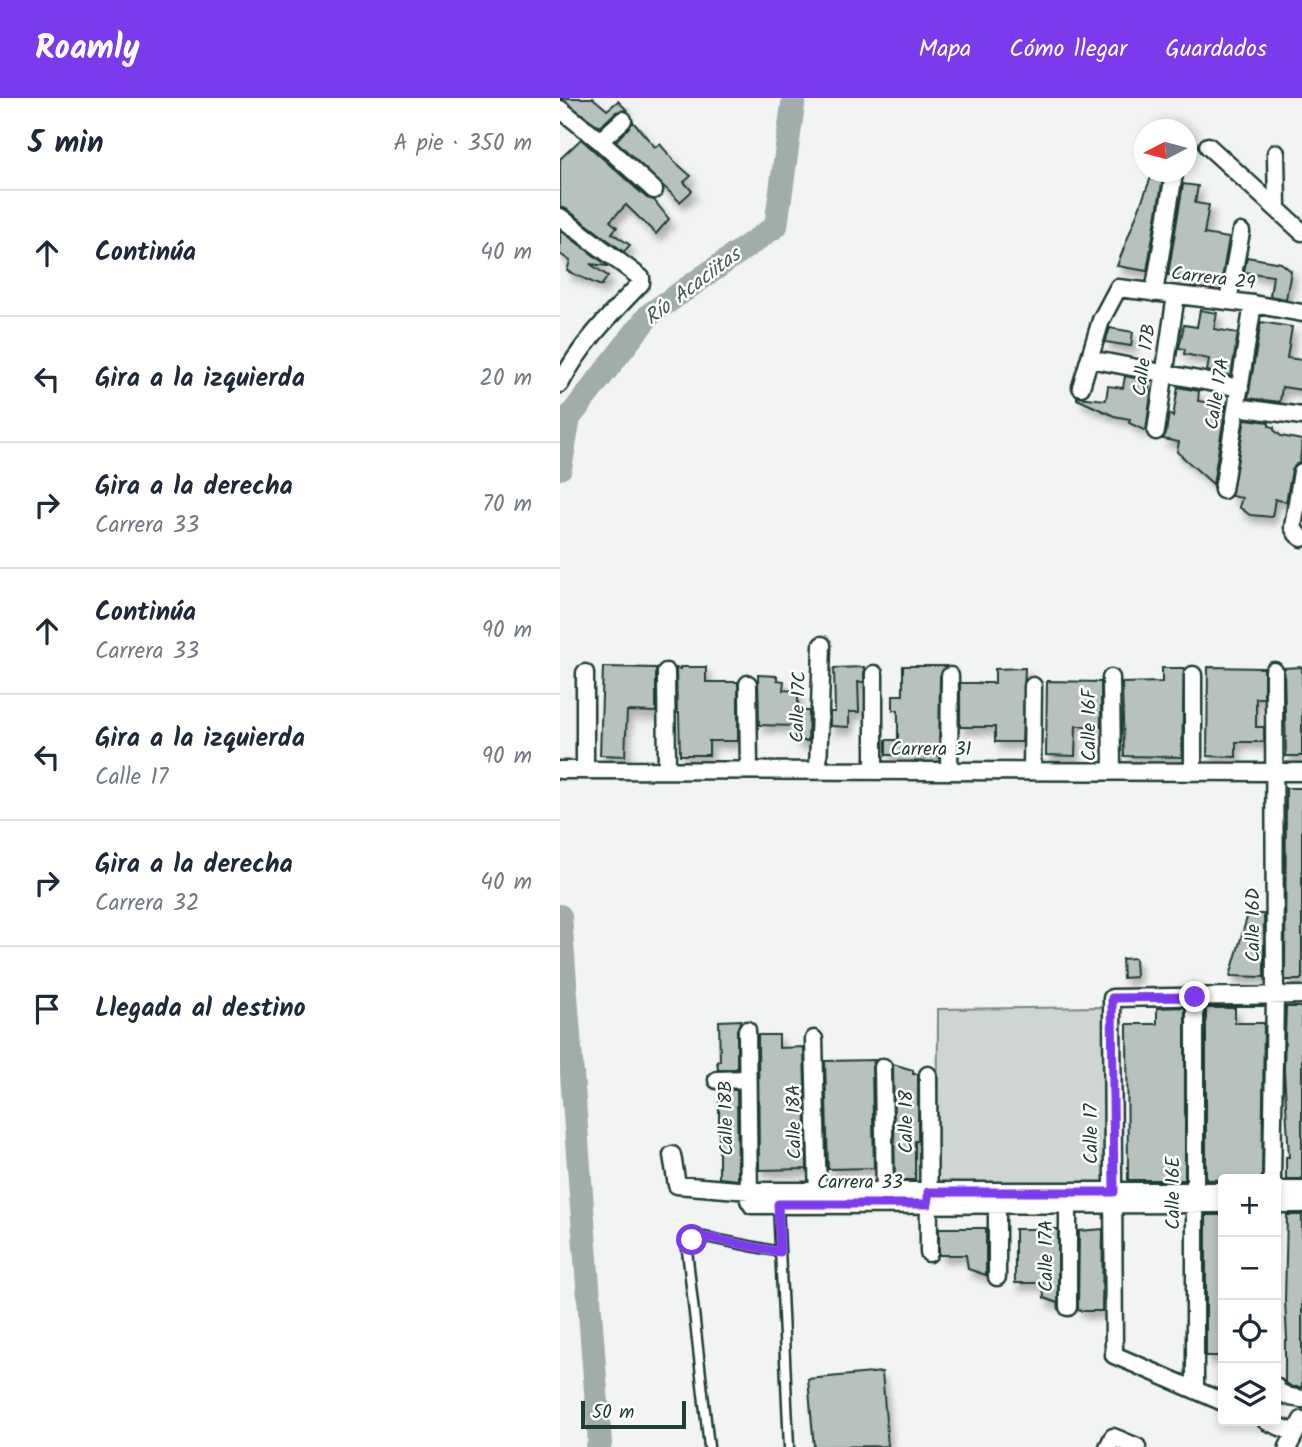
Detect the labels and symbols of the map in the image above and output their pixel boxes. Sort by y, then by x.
north arrow [1134,119,1197,182]
water label: Río Acaciitas [638,238,750,334]
street label: Carrera 29 [1169,259,1257,299]
street label: Calle 17B [1125,322,1165,398]
street label: Calle 17A [1198,356,1238,432]
street label: Calle 17C [783,671,815,743]
street label: Calle 16F [1075,687,1105,761]
street label: Carrera 31 [890,735,972,765]
street label: Calle 16D [1239,888,1269,962]
route end [1179,981,1210,1012]
street label: Calle 18B [711,1080,743,1156]
street label: Calle 18A [779,1084,811,1160]
street label: Calle 18 [892,1090,922,1154]
street label: Calle 17 [1077,1103,1107,1164]
street label: Calle 16E [1159,1155,1189,1230]
street label: Carrera 33 [817,1168,903,1198]
street label: Calle 17A [1032,1220,1062,1292]
route start [676,1224,707,1255]
scale bar [581,1398,686,1430]

